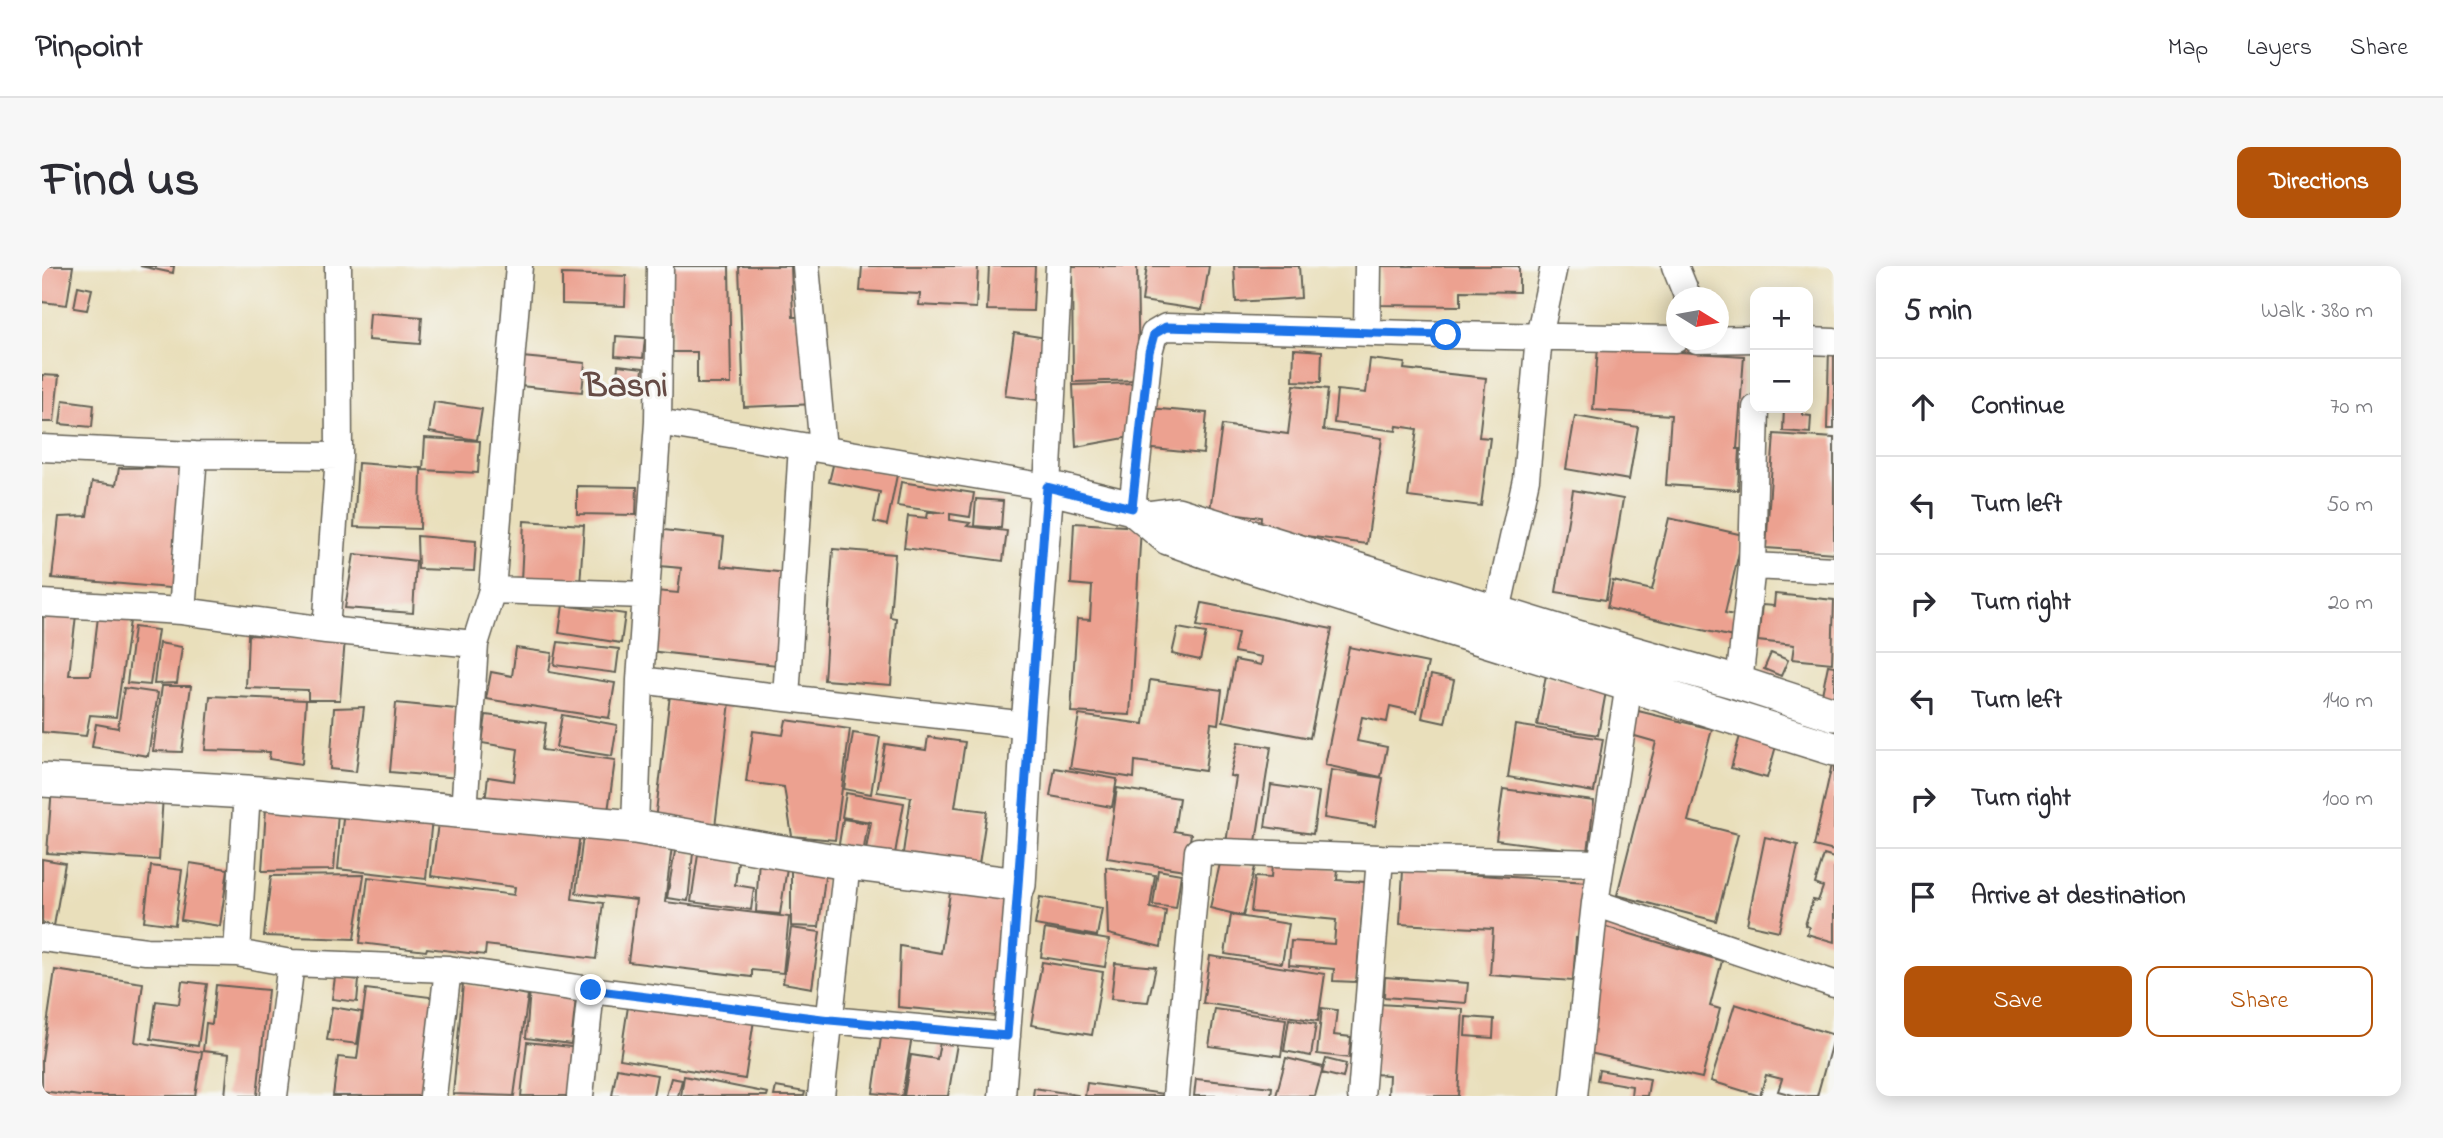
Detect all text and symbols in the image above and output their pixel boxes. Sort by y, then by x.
text: Pinpoint [35,24,143,72]
text: Map [2168,31,2208,66]
text: Layers [2246,31,2312,66]
text: Share [2350,31,2408,66]
text: Find us [42,146,199,218]
button: Directions [2237,147,2401,218]
north arrow [1666,287,1729,350]
map controls [1750,287,1813,413]
button: + [1750,287,1813,350]
text: 5 min [1904,290,1972,334]
text: Walk · 380 m [2261,295,2373,328]
route start [1430,319,1461,350]
button: − [1750,350,1813,413]
district label: Basni [582,362,668,413]
icon: ahead [1904,388,1942,426]
text: Continue [1971,388,2064,426]
text: 70 m [2330,391,2373,424]
icon: left [1904,486,1942,524]
text: Turn left [1971,486,2062,524]
text: 50 m [2326,489,2373,522]
icon: right [1904,584,1942,622]
text: Turn right [1971,584,2071,622]
text: 20 m [2328,587,2373,620]
icon: left [1904,682,1942,720]
text: Turn left [1971,682,2062,720]
text: 140 m [2323,685,2373,718]
icon: right [1904,780,1942,818]
text: Turn right [1971,780,2071,818]
text: 100 m [2322,783,2373,816]
icon: arrive [1904,878,1942,916]
text: Arrive at destination [1971,878,2186,916]
button: Save [1904,966,2132,1037]
button: Share [2146,966,2373,1037]
route end [575,974,606,1005]

